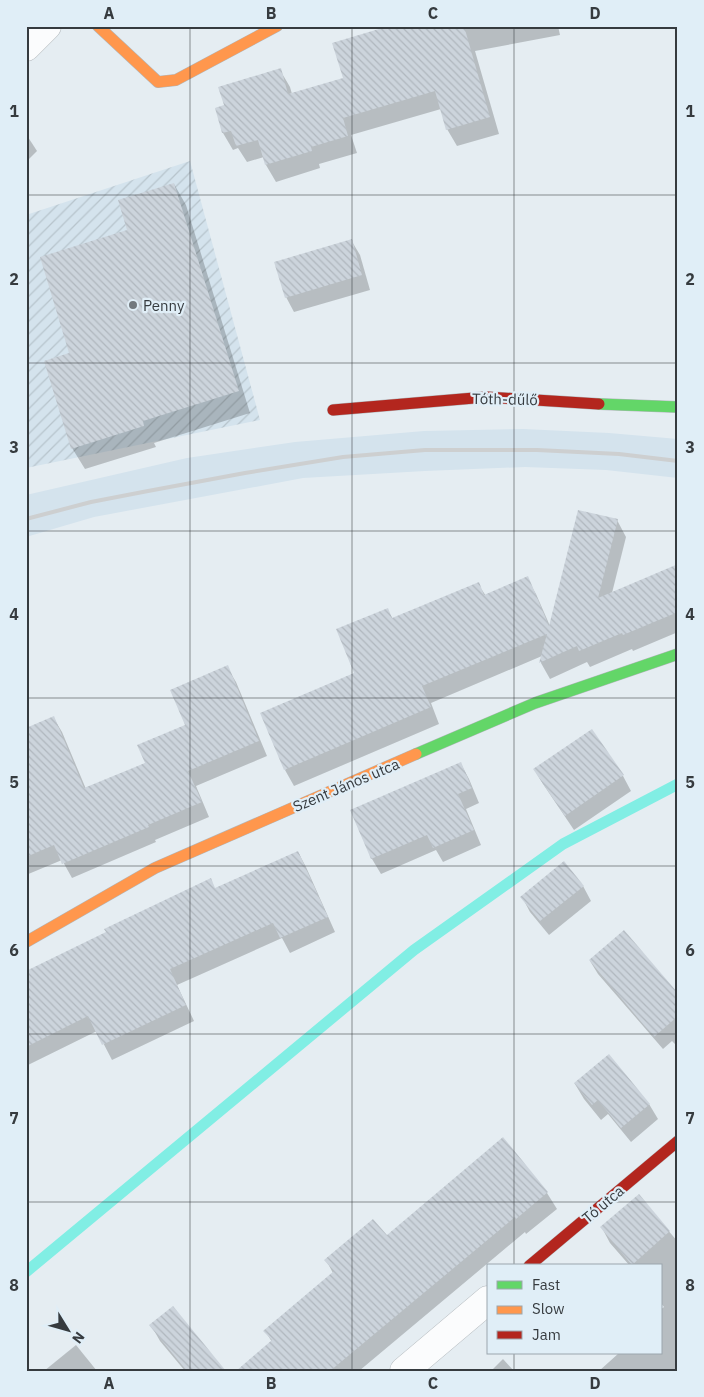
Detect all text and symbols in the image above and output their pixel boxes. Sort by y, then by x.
text: A [104,3,115,23]
text: B [266,3,277,23]
text: C [428,3,438,23]
text: D [589,3,601,23]
text: 1 [9,101,19,121]
text: 1 [685,101,695,121]
text: 2 [9,269,19,289]
text: 2 [685,269,695,289]
place label: Penny [143,296,185,315]
marker: Penny [127,299,139,311]
street label: Tóth-dűlő [472,389,538,409]
text: 3 [9,437,19,457]
text: 3 [685,437,695,457]
text: 4 [9,604,19,624]
text: 4 [685,604,695,624]
street label: Szent János utca [290,754,402,816]
text: 5 [9,772,19,792]
text: 5 [685,772,695,792]
text: 6 [9,940,19,960]
text: 6 [685,940,695,960]
text: 7 [9,1108,19,1128]
text: 7 [685,1108,695,1128]
street label: Tó utca [578,1181,628,1227]
legend [487,1264,662,1354]
text: 8 [9,1275,19,1295]
text: Fast [532,1275,560,1294]
text: 8 [685,1275,695,1295]
text: Slow [532,1299,565,1318]
north arrow [42,1304,92,1354]
text: Jam [532,1325,561,1344]
text: N [68,1328,89,1347]
text: A [104,1373,115,1393]
text: B [266,1373,277,1393]
text: C [428,1373,438,1393]
text: D [589,1373,601,1393]

